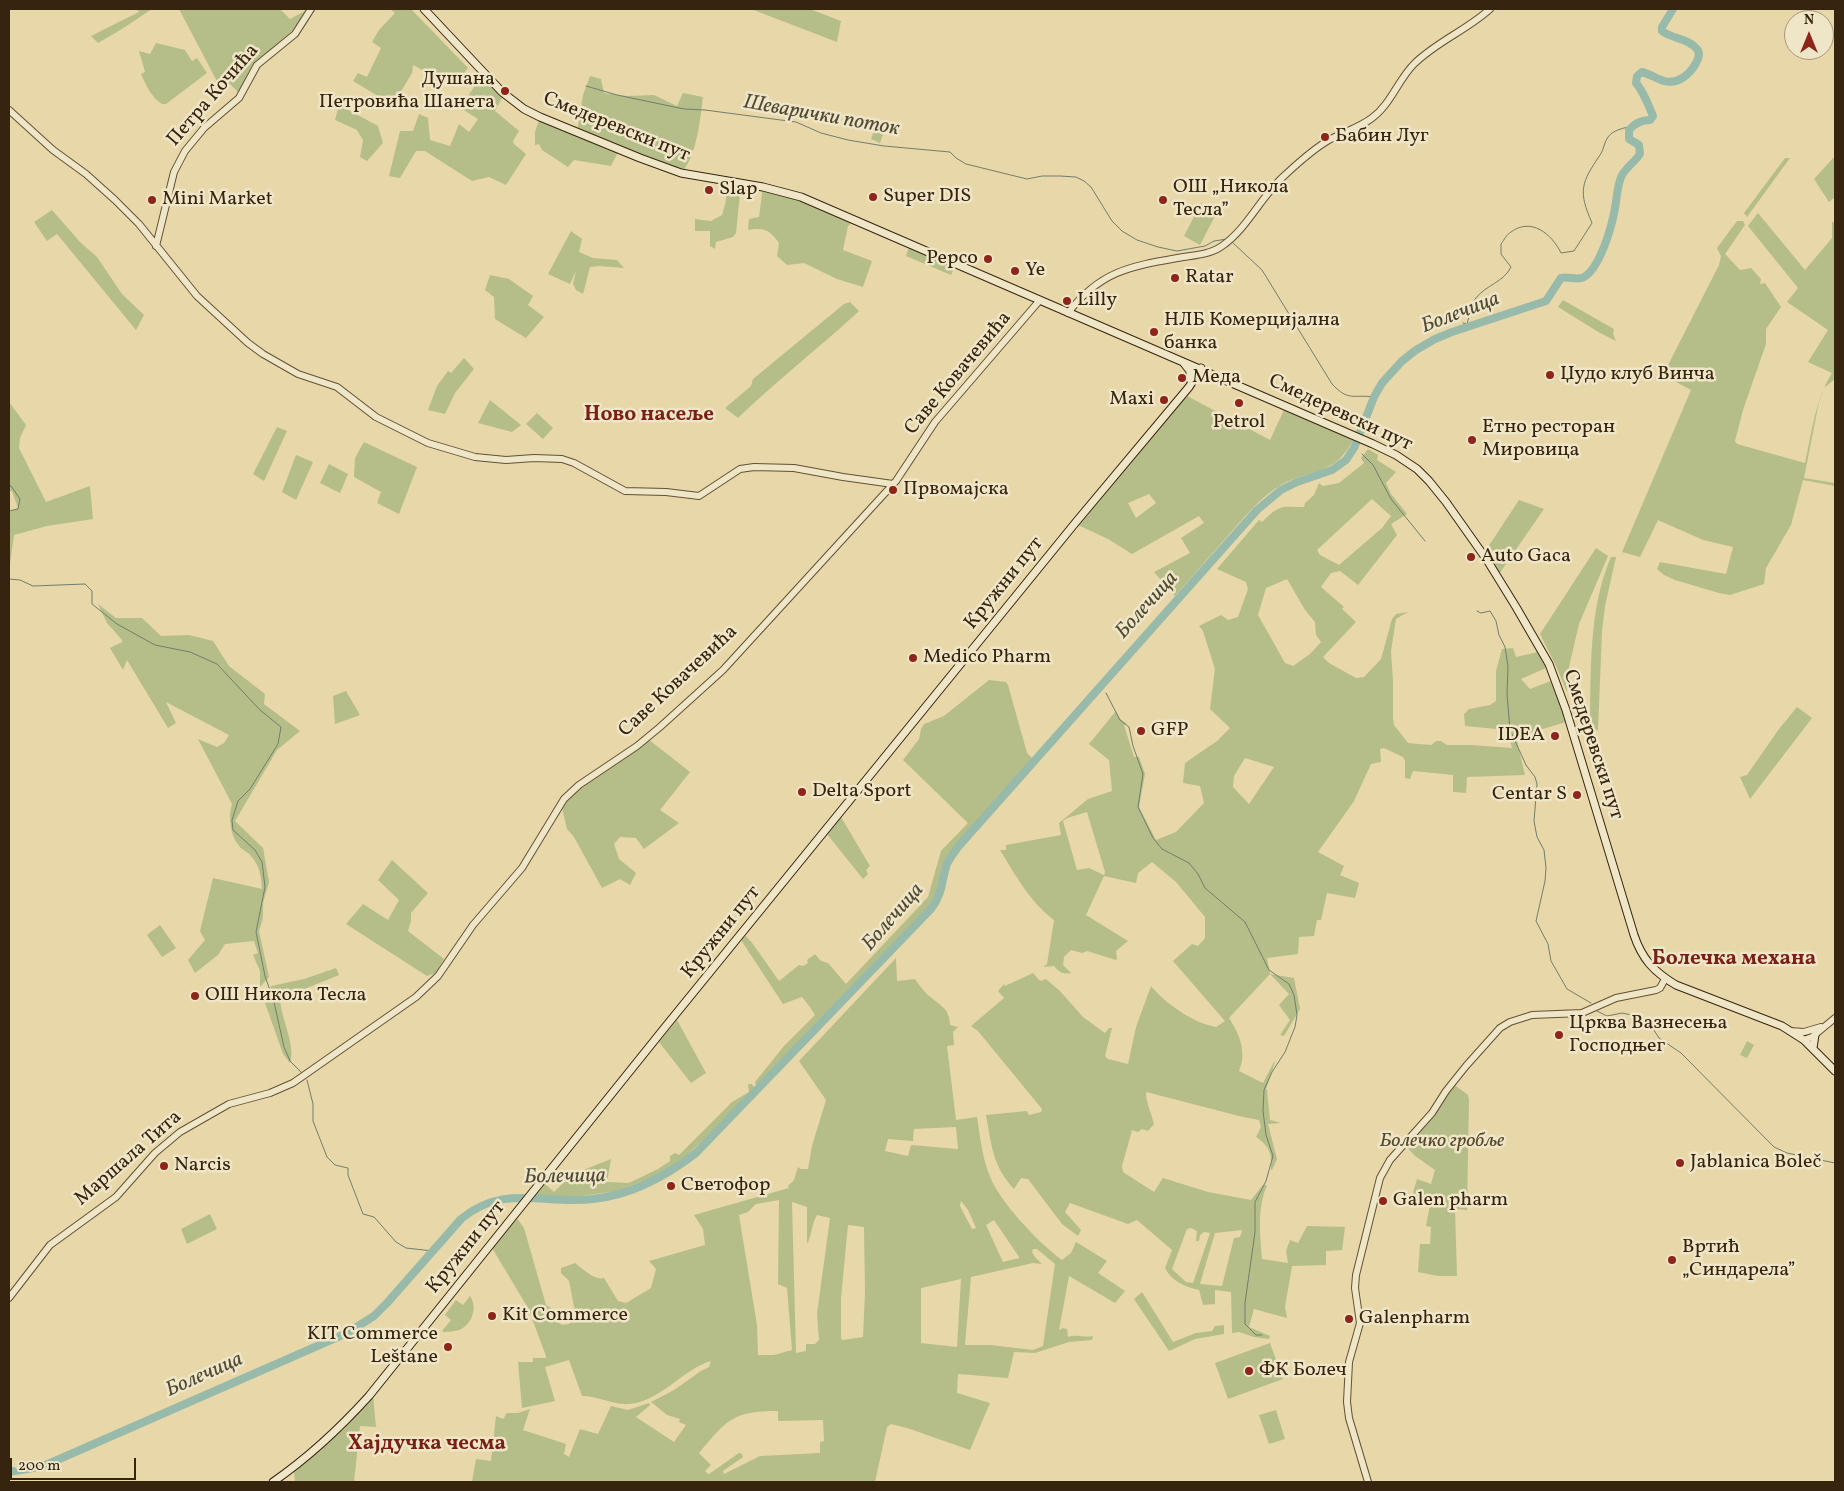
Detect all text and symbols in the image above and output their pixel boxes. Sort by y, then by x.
north arrow [1784,10,1834,60]
text: N [1804,11,1814,30]
street label: Петра Кочића [163,40,265,152]
place label: Душана Петровића Шанета [319,68,495,115]
marker: Душана Петровића Шанета [499,85,511,97]
street label: Смедеревски пут [539,88,693,168]
water label: Шеварички поток [741,91,901,143]
place label: Бабин Луг [1335,125,1429,149]
marker: Бабин Луг [1319,131,1331,143]
place label: ОШ „Никола Тесла” [1173,176,1289,223]
place label: Slap [719,178,757,202]
marker: Slap [703,184,715,196]
place label: Super DIS [883,185,971,209]
place label: Mini Market [162,188,273,212]
marker: Super DIS [867,191,879,203]
marker: Mini Market [146,194,158,206]
marker: ОШ „Никола Тесла” [1157,194,1169,206]
place label: Pepco [926,247,978,271]
marker: Pepco [982,253,994,265]
place label: Ye [1025,259,1045,283]
marker: Ye [1009,265,1021,277]
place label: Ratar [1185,266,1234,290]
marker: Ratar [1169,272,1181,284]
water label: Болечица [1418,288,1504,340]
place label: Lilly [1077,289,1117,313]
marker: Lilly [1061,295,1073,307]
street label: Саве Ковачевића [900,307,1018,441]
place label: НЛБ Комерцијална банка [1164,309,1340,356]
marker: НЛБ Комерцијална банка [1148,326,1160,338]
place label: Џудо клуб Винча [1560,363,1715,387]
place label: Меда [1192,366,1241,390]
marker: Џудо клуб Винча [1544,369,1556,381]
street label: Смедеревски пут [1264,370,1416,458]
marker: Меда [1176,372,1188,384]
place label: Maxi [1109,388,1154,412]
marker: Maxi [1158,394,1170,406]
marker: Petrol [1233,397,1245,409]
district label: Ново насеље [584,403,714,429]
place label: Petrol [1213,411,1265,435]
place label: Етно ресторан Мировица [1482,416,1615,463]
marker: Етно ресторан Мировица [1466,434,1478,446]
place label: Првомајска [903,478,1009,502]
marker: Првомајска [887,484,899,496]
street label: Кружни пут [960,533,1050,635]
place label: Auto Gaca [1481,545,1571,569]
marker: Auto Gaca [1465,551,1477,563]
water label: Болечица [1111,567,1185,645]
street label: Саве Ковачевића [615,621,743,743]
place label: Medico Pharm [923,646,1051,670]
marker: Medico Pharm [907,652,919,664]
street label: Смедеревски пут [1556,667,1628,823]
place label: GFP [1151,719,1188,743]
place label: IDEA [1497,724,1545,748]
marker: GFP [1135,725,1147,737]
marker: IDEA [1549,730,1561,742]
place label: Delta Sport [812,780,912,804]
place label: Centar S [1492,783,1567,807]
marker: Delta Sport [796,786,808,798]
marker: Centar S [1571,789,1583,801]
water label: Болечица [858,879,930,957]
street label: Кружни пут [677,882,767,984]
district label: Болечка механа [1652,947,1816,973]
place label: ОШ Никола Тесла [205,984,367,1008]
marker: ОШ Никола Тесла [189,990,201,1002]
place label: Црква Вазнесења Господњег [1569,1012,1727,1059]
marker: Црква Вазнесења Господњег [1553,1029,1565,1041]
street label: Маршала Тита [71,1106,187,1212]
park label: Болечко гробље [1380,1130,1504,1154]
place label: Jablanica Boleč [1690,1151,1821,1175]
place label: Narcis [174,1154,231,1178]
marker: Jablanica Boleč [1674,1157,1686,1169]
marker: Narcis [158,1160,170,1172]
water label: Болечица [524,1165,606,1191]
place label: Светофор [681,1174,770,1198]
marker: Светофор [665,1180,677,1192]
place label: Galen pharm [1393,1189,1508,1213]
marker: Galen pharm [1377,1195,1389,1207]
street label: Кружни пут [422,1197,512,1299]
place label: Вртић „Синдарела” [1682,1236,1796,1283]
marker: Вртић „Синдарела” [1666,1254,1678,1266]
place label: Kit Commerce [502,1304,628,1328]
place label: Galenpharm [1359,1307,1470,1331]
marker: Kit Commerce [486,1310,498,1322]
marker: Galenpharm [1343,1313,1355,1325]
place label: KIT Commerce Leštane [307,1323,438,1370]
marker: KIT Commerce Leštane [442,1341,454,1353]
water label: Болечица [163,1348,247,1404]
place label: ФК Болеч [1259,1359,1347,1383]
marker: ФК Болеч [1243,1365,1255,1377]
district label: Хајдучка чесма [348,1432,506,1458]
scale bar [12,1448,139,1480]
text: 200 m [18,1456,61,1477]

